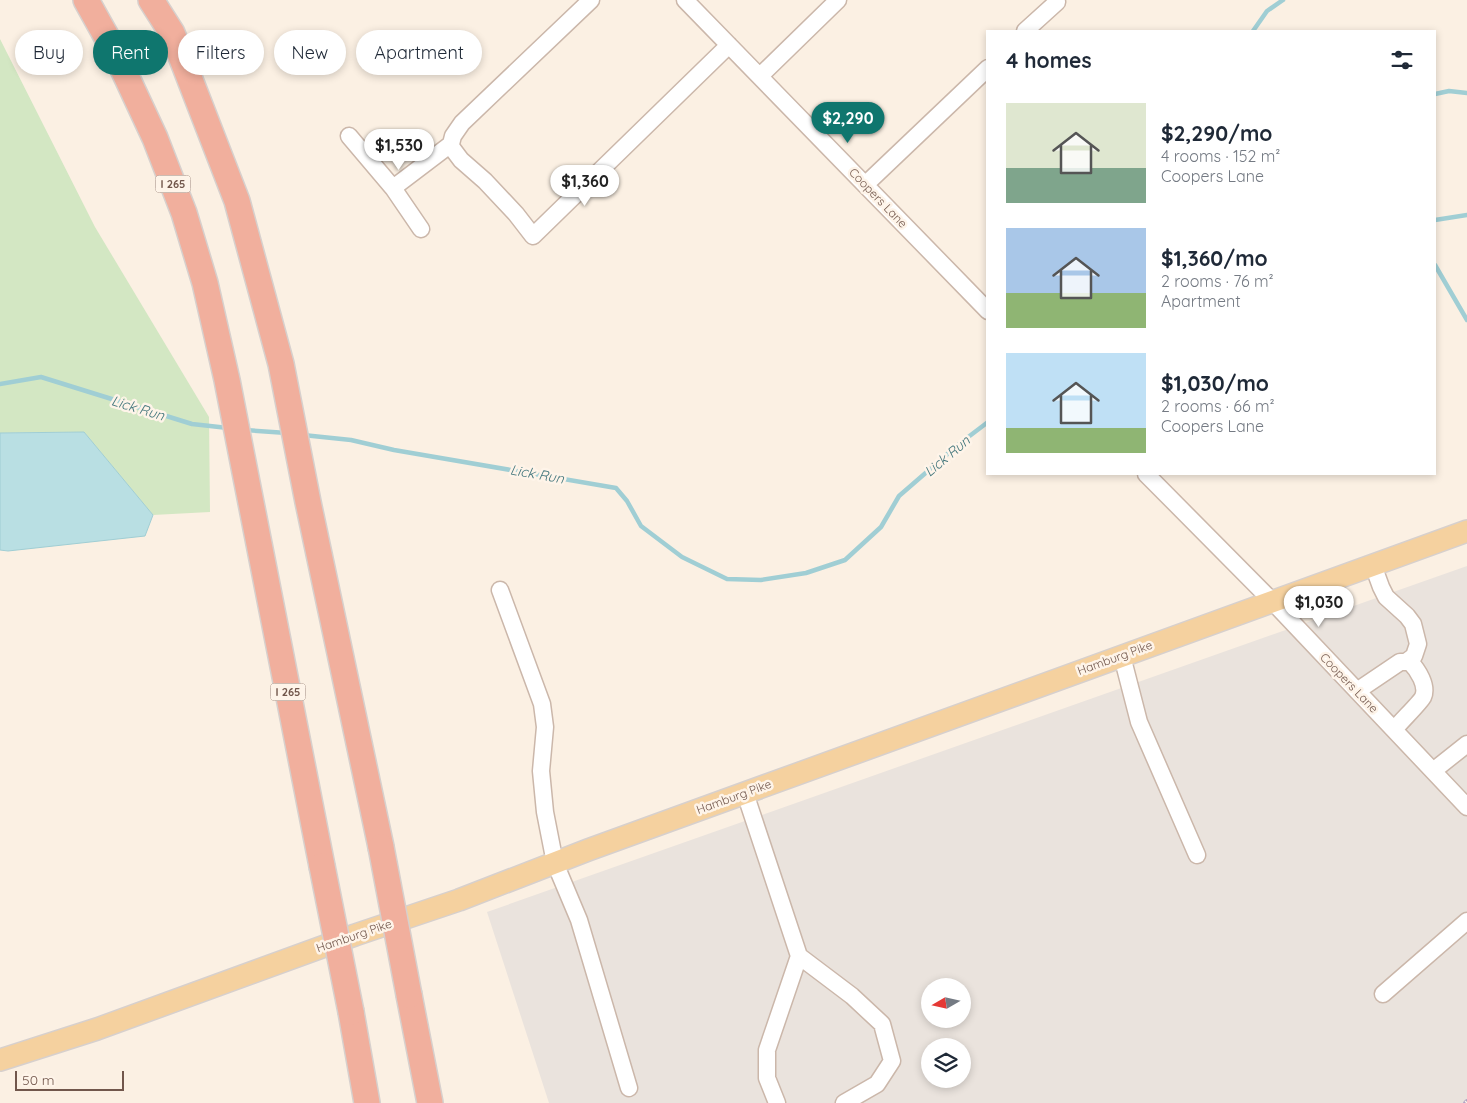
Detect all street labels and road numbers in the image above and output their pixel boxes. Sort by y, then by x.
street label: Coopers Lane [846,165,911,231]
road number: I 265 [156,175,190,192]
street label: Hamburg Pike [1075,637,1155,678]
street label: Coopers Lane [1317,650,1382,716]
road number: I 265 [270,684,306,700]
street label: Hamburg Pike [694,776,774,817]
street label: Hamburg Pike [314,916,394,955]

